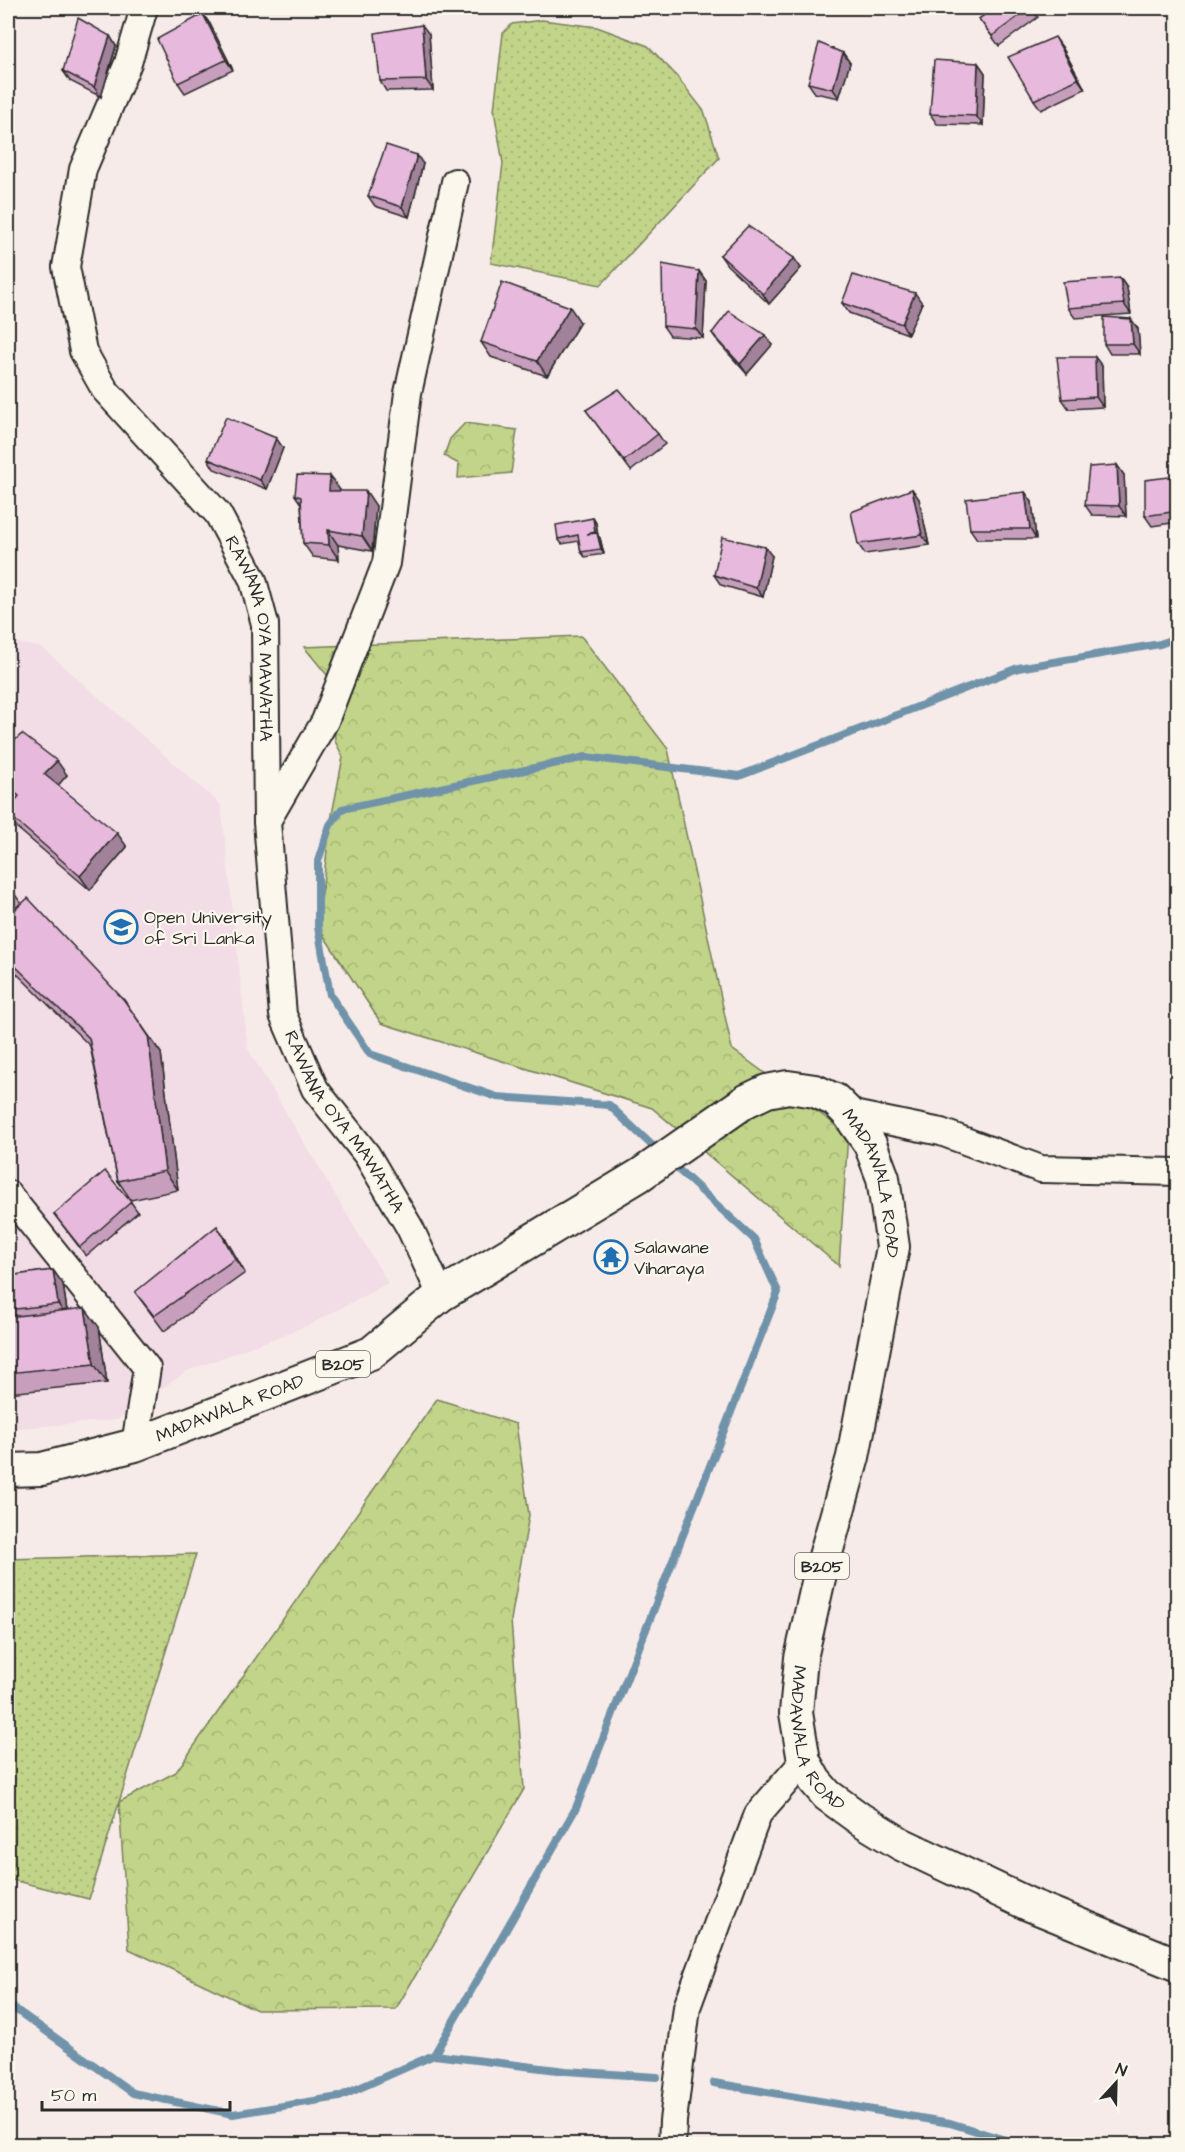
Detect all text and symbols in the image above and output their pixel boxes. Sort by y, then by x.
street label: RAWANA OYA MAWATHA [219,531,278,742]
place label: Open University of Sri Lanka [144,905,272,951]
school or university icon: Open University of Sri Lanka [103,909,139,945]
street label: RAWANA OYA MAWATHA [278,1027,411,1218]
street label: MADAWALA ROAD [836,1104,905,1260]
place label: Salawane Viharaya [634,1235,709,1282]
temple icon: Salawane Viharaya [593,1239,629,1275]
road number: B205 [316,1351,370,1377]
street label: MADAWALA ROAD [152,1368,308,1449]
road number: B205 [795,1553,849,1579]
street label: MADAWALA ROAD [783,1664,850,1817]
north arrow [1086,2053,1146,2113]
text: N [1112,2058,1130,2082]
scale bar [42,2074,230,2112]
text: 50 m [51,2083,96,2108]

